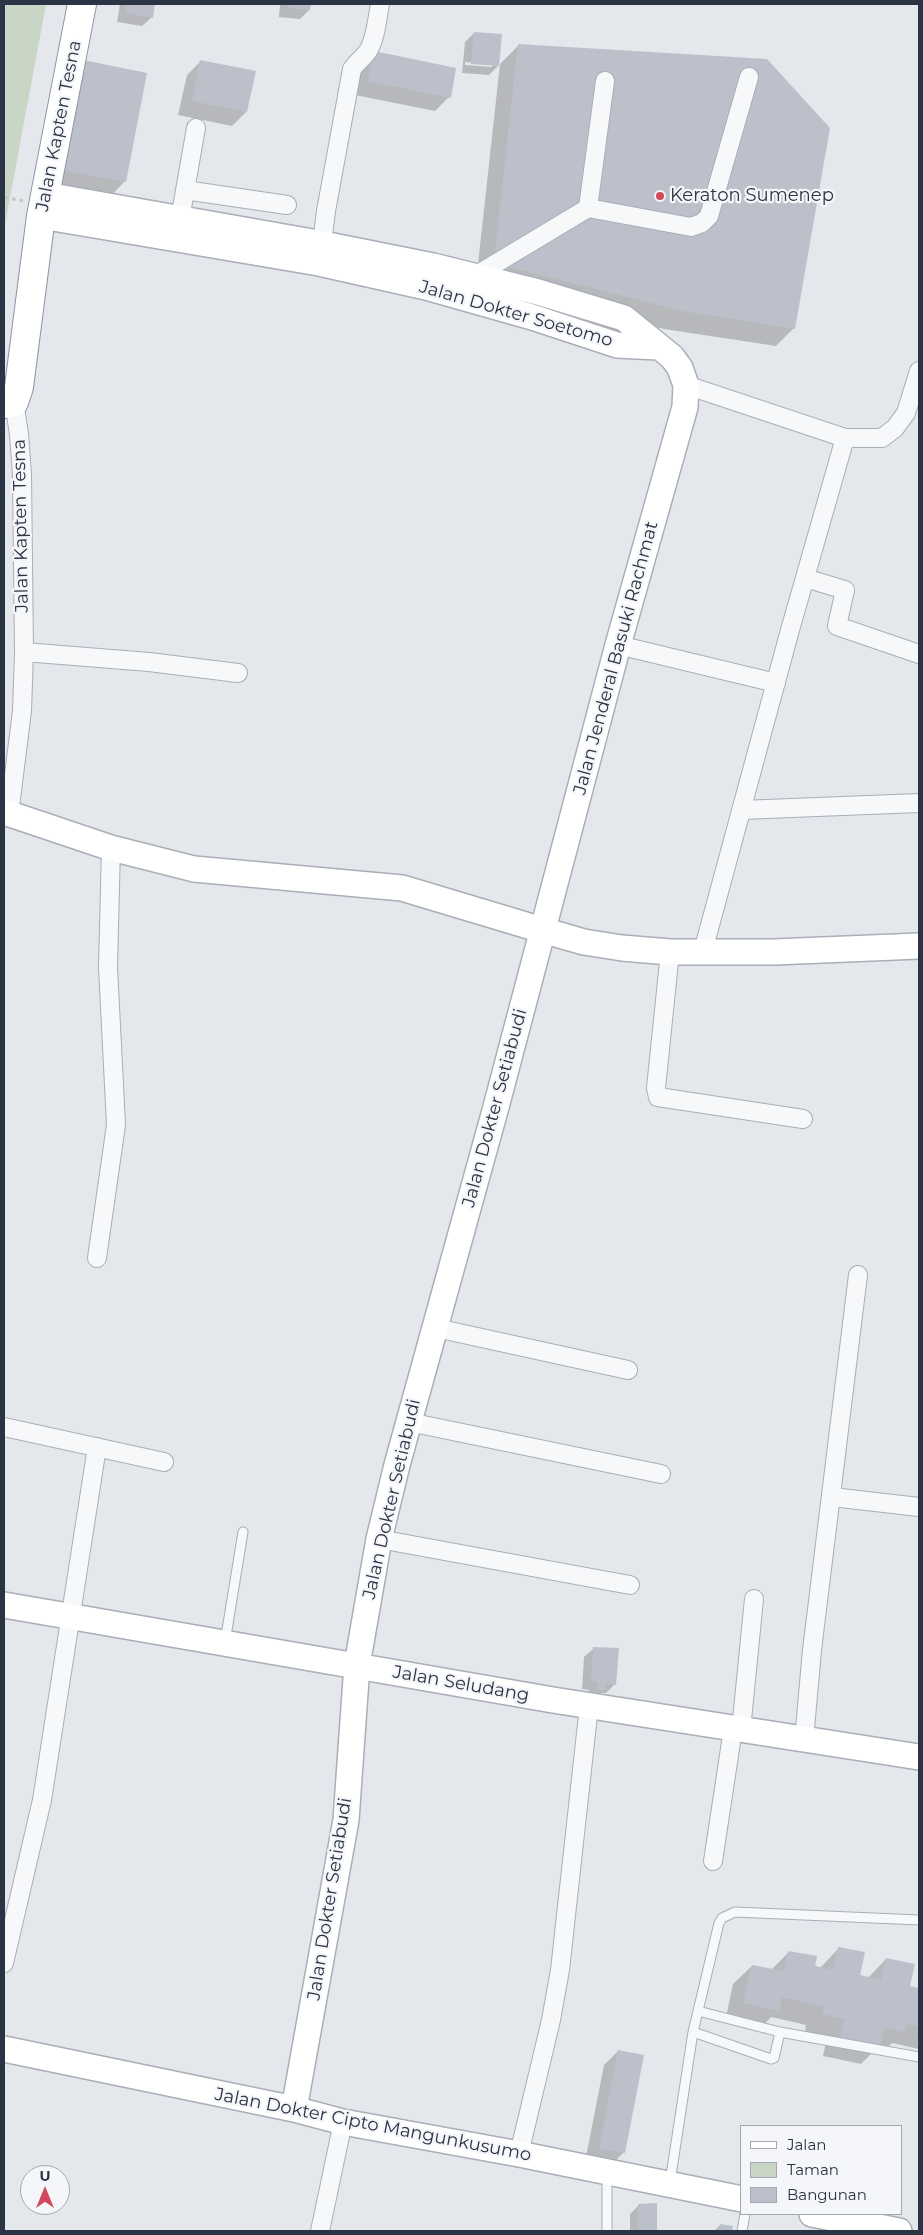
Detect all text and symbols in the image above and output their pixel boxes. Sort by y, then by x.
street label: Jalan Kapten Tesna [32,39,86,213]
place label: Keraton Sumenep [670,185,834,207]
marker: Keraton Sumenep [654,190,666,202]
street label: Jalan Dokter Soetomo [417,276,615,352]
street label: Jalan Kapten Tesna [9,439,33,613]
street label: Jalan Jenderal Basuki Rachmat [569,519,663,797]
street label: Jalan Dokter Setiabudi [458,1006,532,1210]
street label: Jalan Dokter Setiabudi [358,1397,426,1601]
street label: Jalan Seludang [391,1661,531,1707]
street label: Jalan Dokter Setiabudi [303,1796,357,2002]
street label: Jalan Dokter Cipto Mangunkusumo [213,2084,533,2166]
legend [740,2125,903,2215]
text: Jalan [787,2135,826,2154]
text: Taman [787,2160,839,2179]
north arrow [20,2165,70,2215]
text: U [39,2167,51,2185]
text: Bangunan [787,2185,867,2204]

